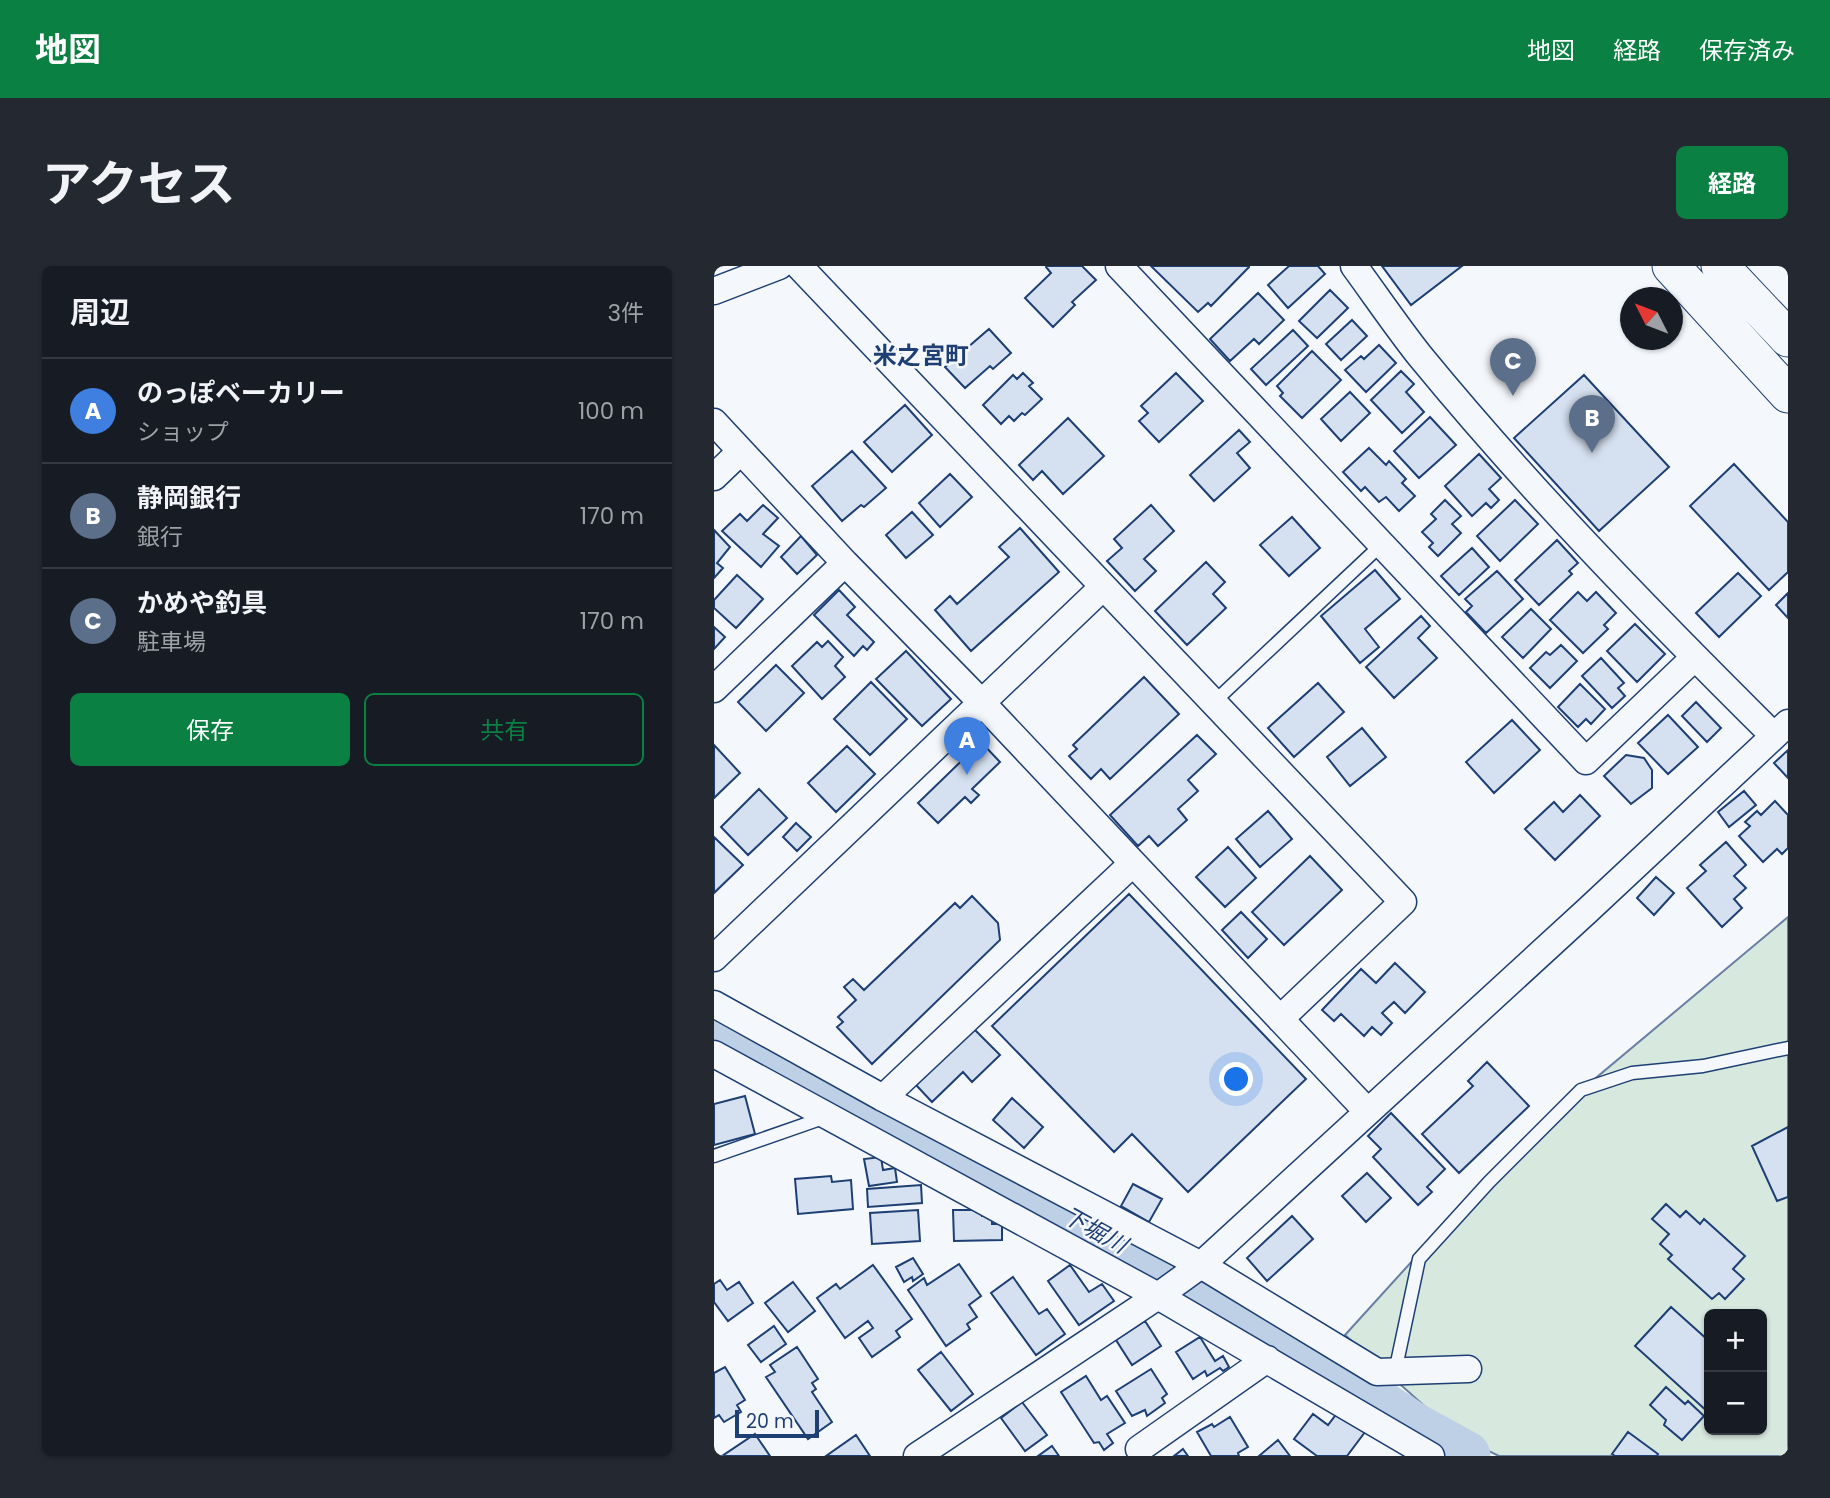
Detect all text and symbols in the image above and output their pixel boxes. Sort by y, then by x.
text: 地図 [35,26,101,73]
text: 地図 [1527,34,1575,67]
text: 経路 [1613,34,1661,67]
text: 保存済み [1699,34,1795,67]
button: 経路 [1676,146,1788,219]
text: アクセス [42,150,236,218]
north arrow [1620,287,1683,350]
text: 周辺 [70,291,130,334]
text: 3件 [607,297,644,329]
pin: C [1490,338,1536,396]
district label: 米之宮町 [873,339,969,372]
text: のっぽベーカリー [137,375,345,411]
text: A [85,395,101,427]
text: 100 m [578,395,644,427]
pin: B [1569,395,1615,453]
text: ショップ [137,416,229,448]
text: 静岡銀行 [137,480,241,516]
text: B [85,500,101,532]
text: 170 m [580,500,644,532]
text: 銀行 [137,521,183,553]
text: かめや釣具 [137,585,267,621]
text: C [84,605,102,637]
text: 170 m [580,605,644,637]
text: 駐車場 [137,626,206,658]
button: 保存 [70,693,350,766]
button: 共有 [364,693,644,766]
pin: A [944,717,990,775]
your location [1219,1062,1253,1096]
water label: 下堀川 [1057,1199,1136,1262]
map controls [1704,1309,1767,1435]
button: + [1704,1309,1767,1372]
button: − [1704,1372,1767,1435]
scale bar [735,1407,819,1439]
text: 20 m [746,1408,794,1435]

